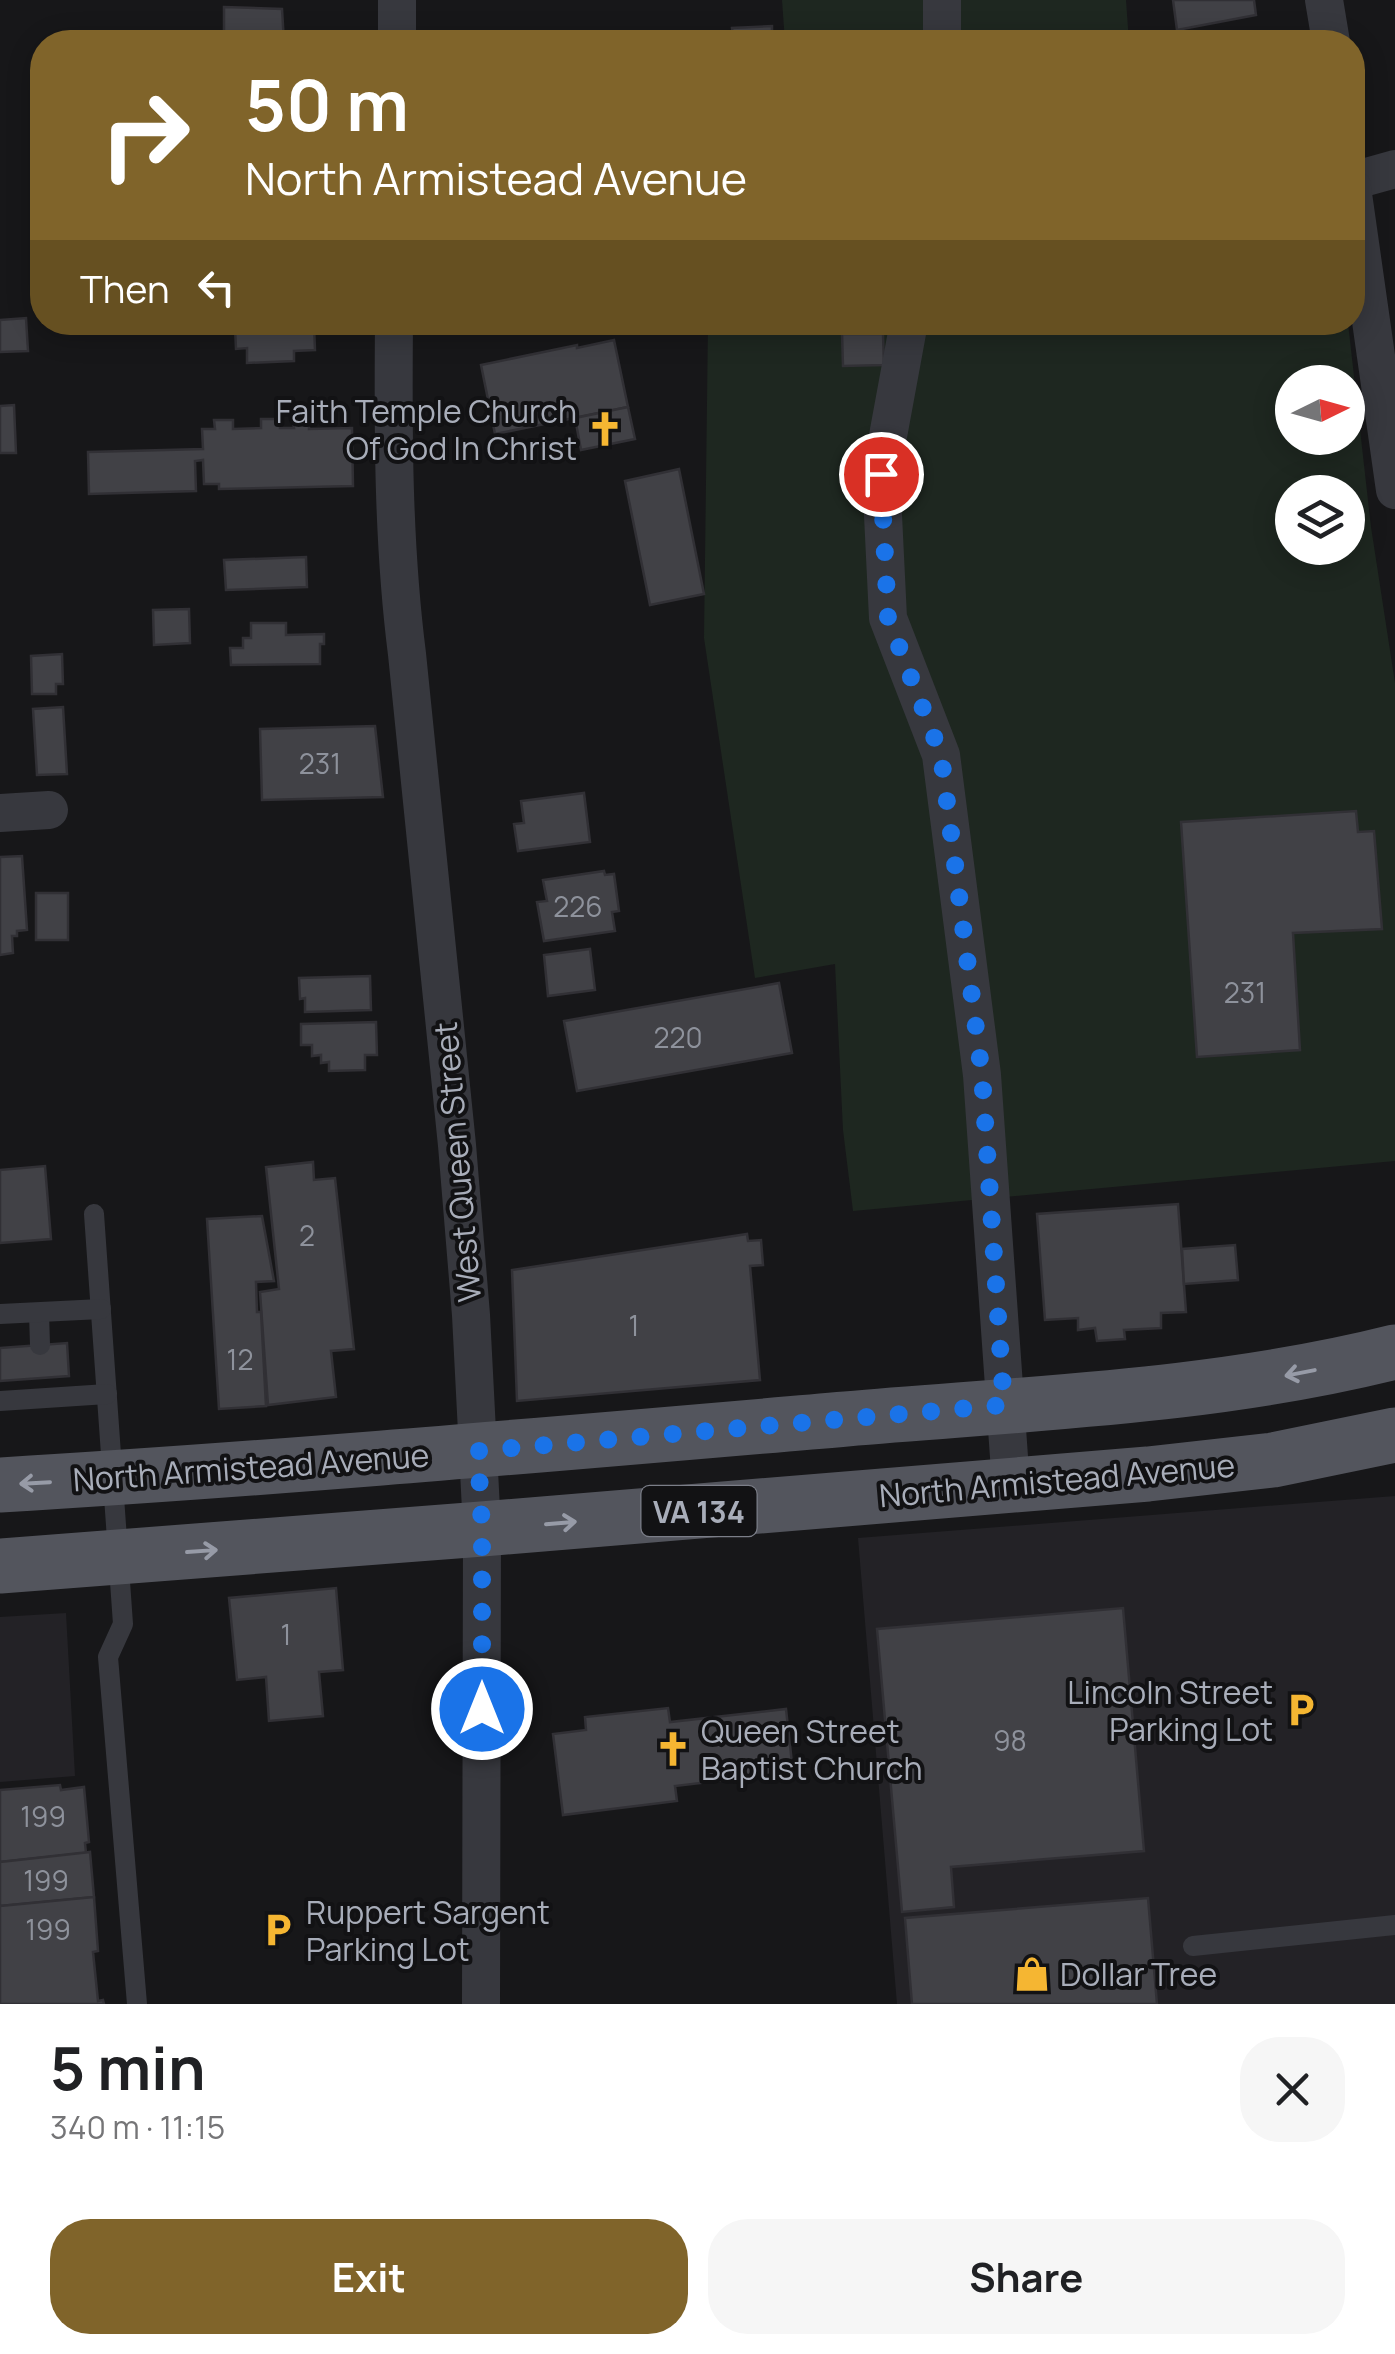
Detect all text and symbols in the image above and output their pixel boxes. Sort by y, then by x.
text: 50 m [245,56,409,152]
icon: right [80,70,210,200]
text: North Armistead Avenue [245,147,747,209]
icon: left [189,260,244,315]
text: Then [80,262,169,314]
north arrow [1275,365,1365,455]
map controls [1275,365,1365,565]
place label: Faith Temple Church Of God In Christ [276,389,577,470]
church icon: Faith Temple Church Of God In Christ [586,410,624,448]
pin [839,432,924,517]
icon: arrive [854,447,909,502]
button: layers [1275,475,1365,565]
house number: 231 [299,744,341,782]
house number: 226 [553,887,603,925]
house number: 231 [1224,973,1266,1011]
house number: 220 [654,1018,703,1056]
street label: West Queen Street [423,1020,491,1304]
house number: 2 [299,1216,315,1254]
house number: 1 [629,1306,639,1344]
house number: 12 [227,1340,253,1378]
one-way arrow [1285,1365,1317,1384]
street label: North Armistead Avenue [71,1433,431,1501]
street label: North Armistead Avenue [877,1443,1237,1517]
one-way arrow [19,1474,51,1493]
road number: VA 134 [642,1486,756,1536]
one-way arrow [544,1513,576,1532]
one-way arrow [185,1541,217,1560]
house number: 1 [281,1615,291,1653]
position arrow [430,1657,534,1761]
place label: Lincoln Street Parking Lot [1067,1670,1273,1751]
parking icon: Lincoln Street Parking Lot [1282,1691,1320,1729]
place label: Queen Street Baptist Church [701,1709,923,1790]
house number: 98 [993,1721,1027,1759]
church icon: Queen Street Baptist Church [654,1730,692,1768]
house number: 199 [20,1797,66,1835]
house number: 199 [23,1861,69,1899]
place label: Ruppert Sargent Parking Lot [306,1890,550,1971]
house number: 199 [25,1910,71,1948]
parking icon: Ruppert Sargent Parking Lot [259,1911,297,1949]
place label: Dollar Tree [1060,1952,1217,1996]
shop icon: Dollar Tree [1013,1955,1051,1993]
text: 5 min [50,2026,205,2108]
button: close [1240,2037,1345,2142]
text: 340 m · 11:15 [50,2105,225,2149]
button: Exit [50,2219,688,2334]
button: Share [708,2219,1345,2334]

